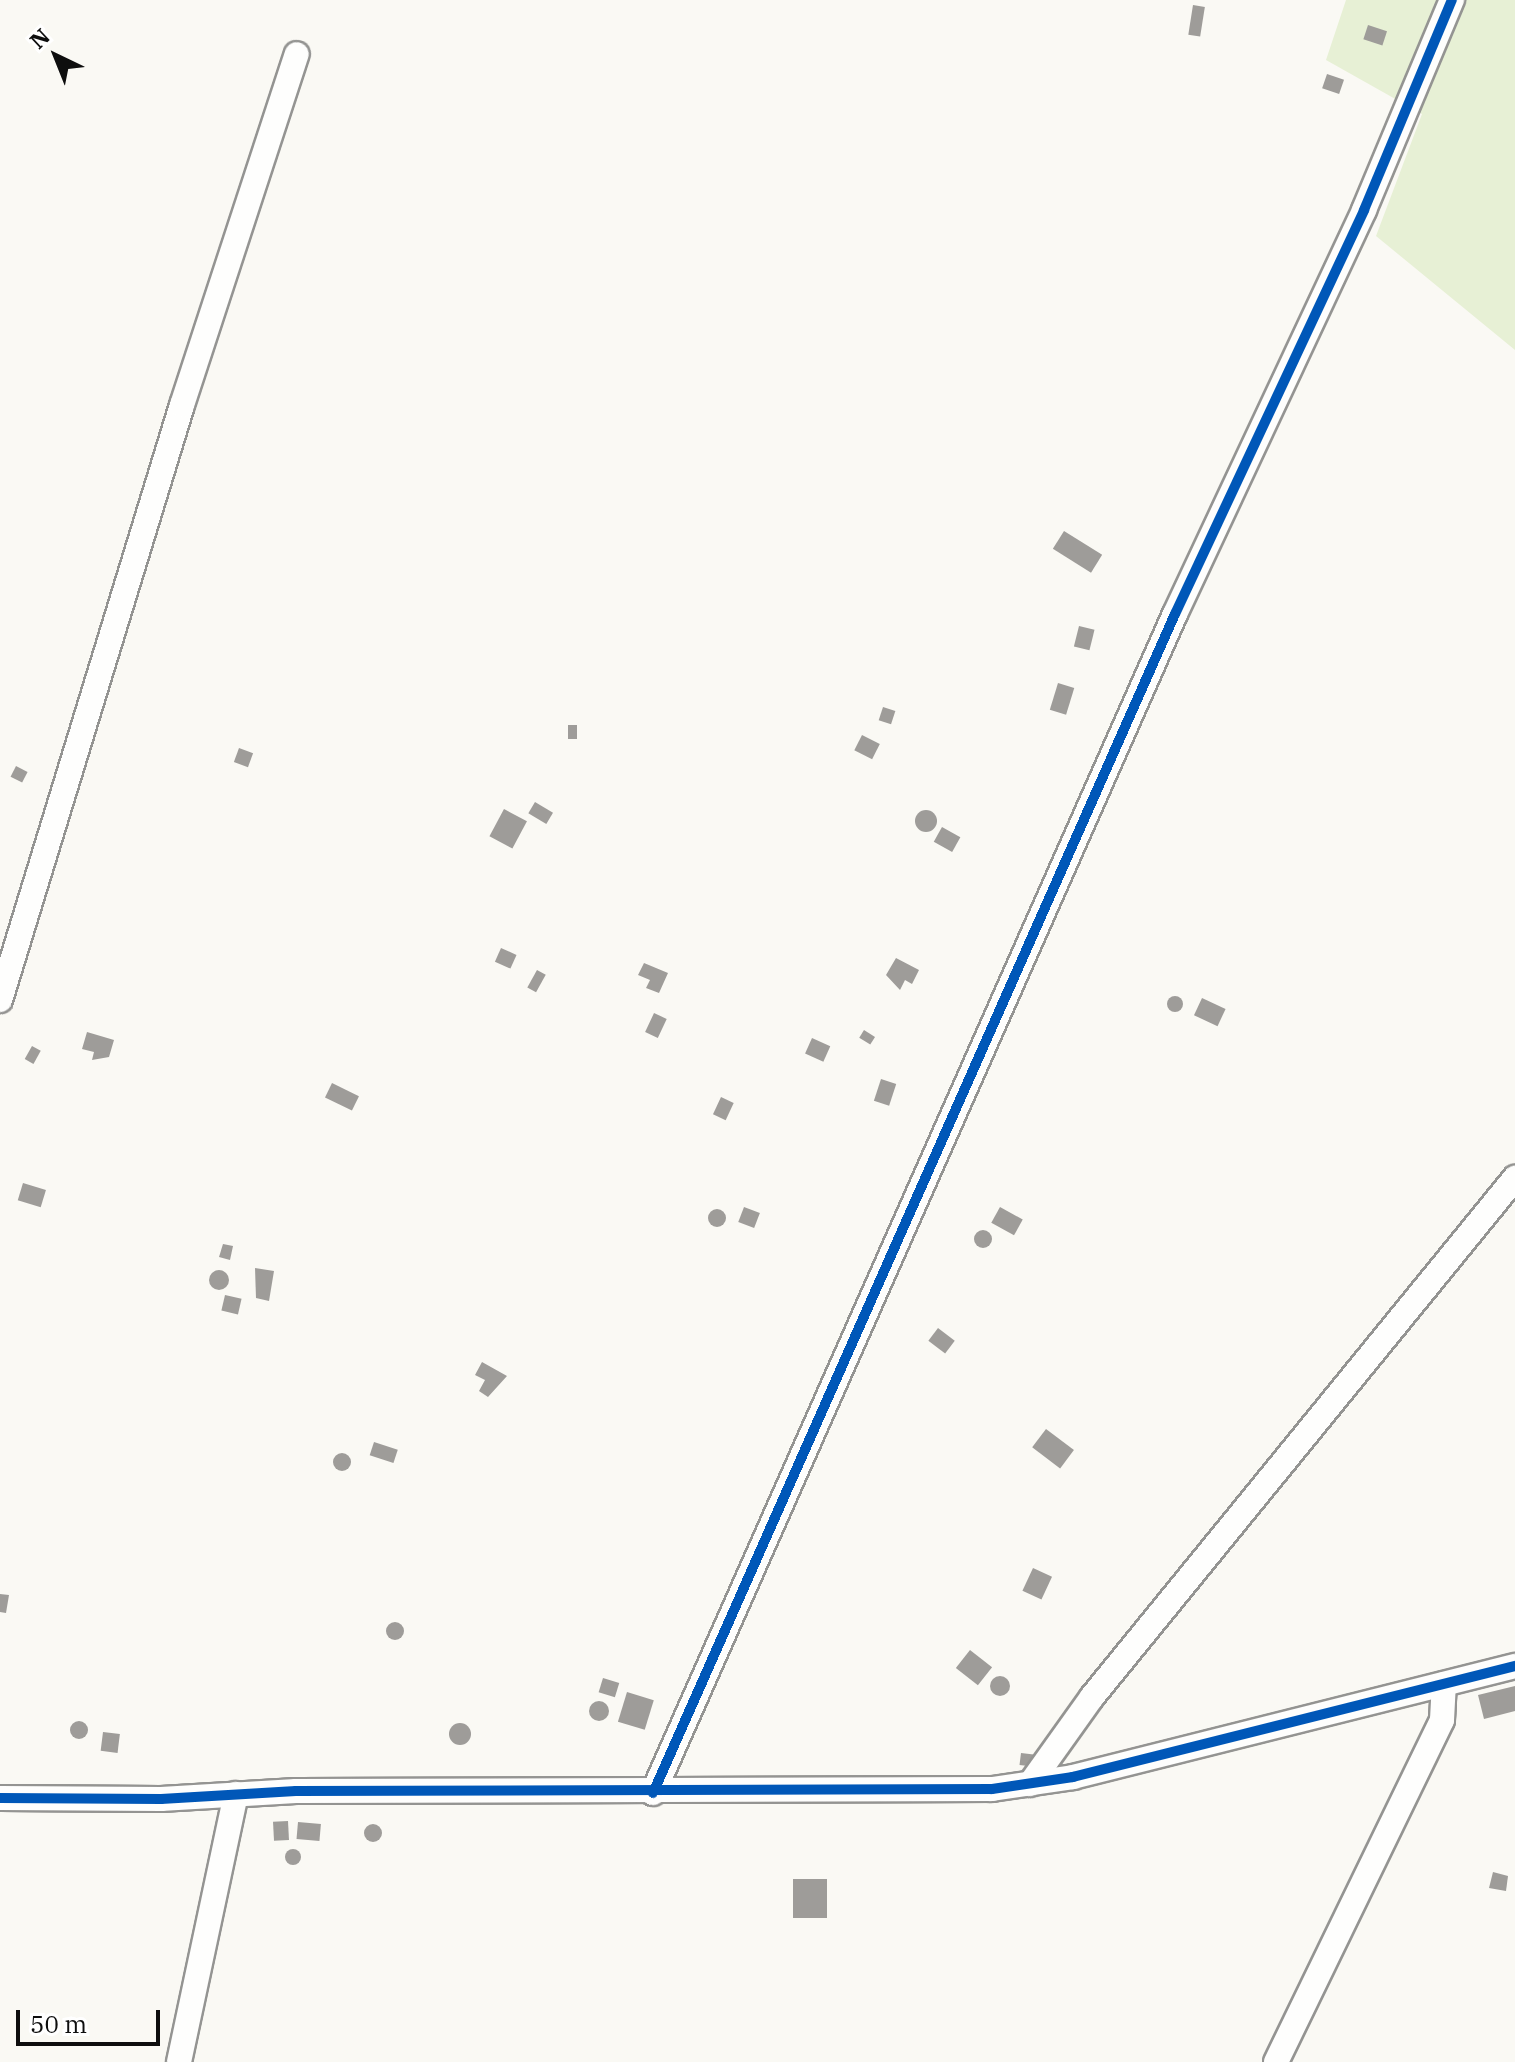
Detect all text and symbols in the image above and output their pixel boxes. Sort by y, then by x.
north arrow [16,16,96,96]
text: N [23,22,56,55]
scale bar [20,1994,164,2044]
text: 50 m [30,2008,87,2040]

